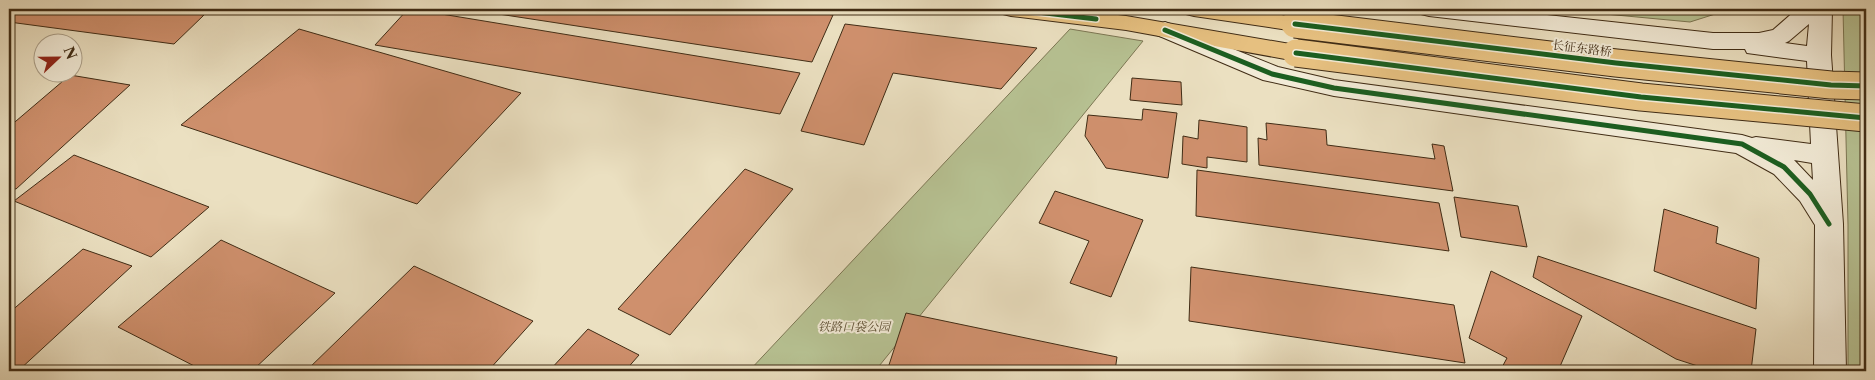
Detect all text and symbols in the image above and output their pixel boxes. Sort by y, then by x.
north arrow [32,32,82,82]
street label: 长征东路桥 [1551,37,1613,59]
text: N [59,44,81,62]
park label: 铁路口袋公园 [818,319,892,334]

